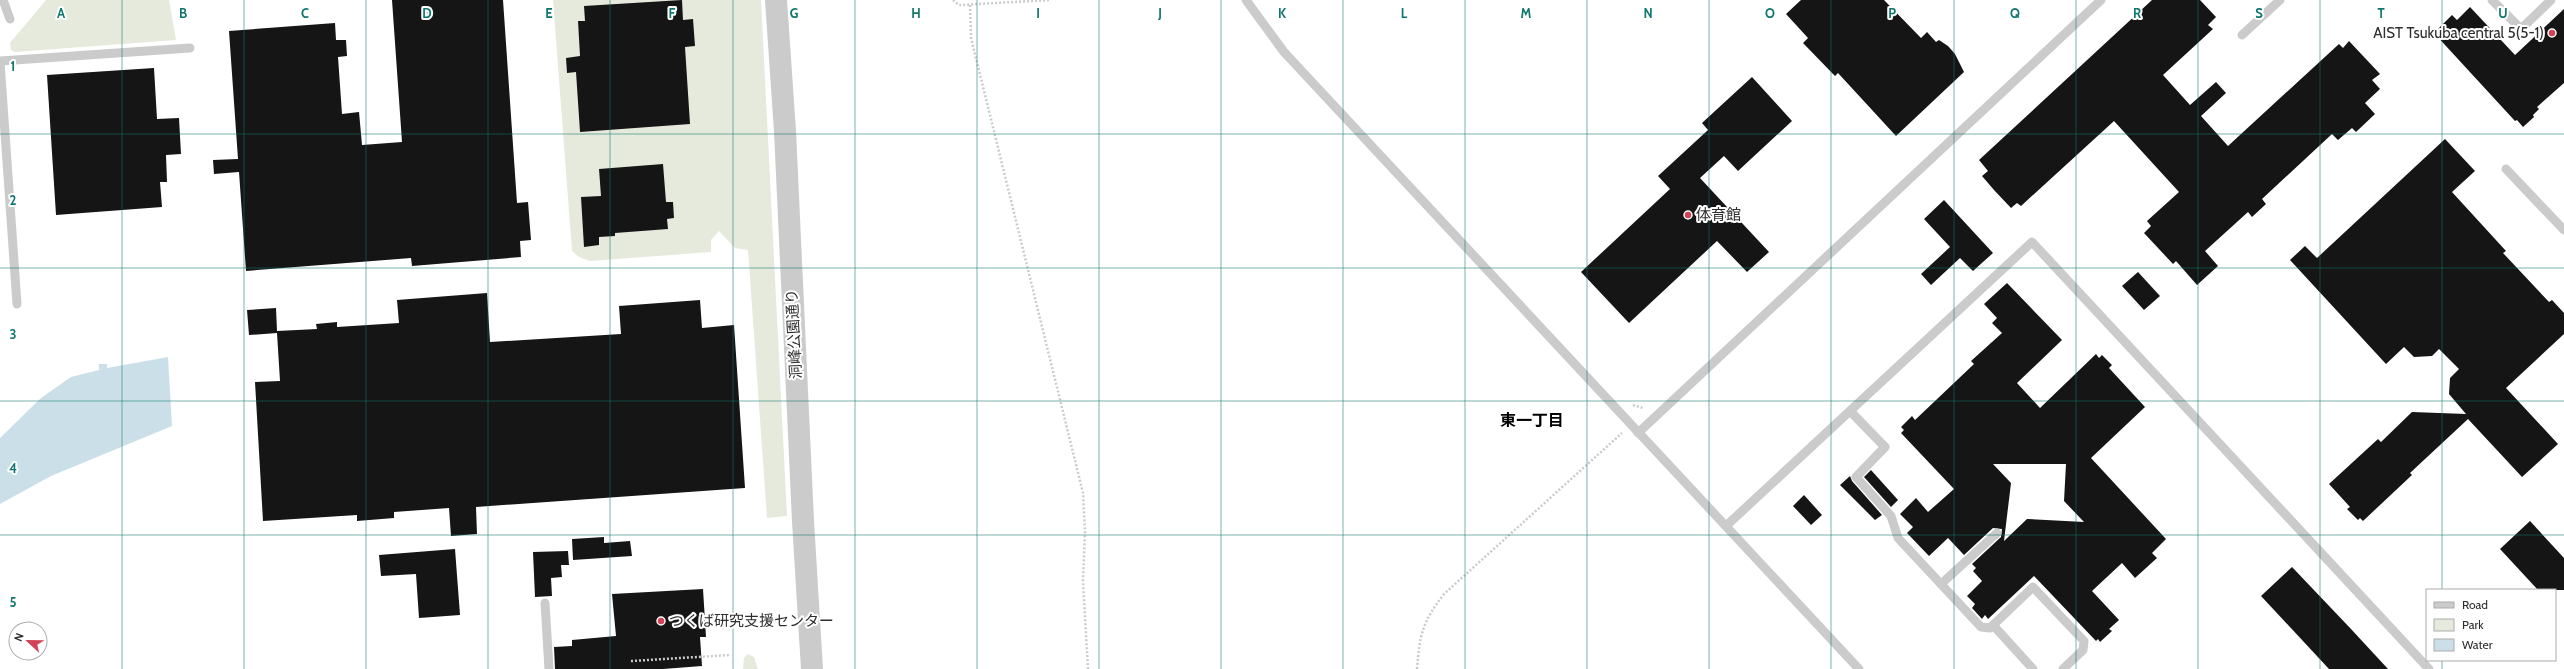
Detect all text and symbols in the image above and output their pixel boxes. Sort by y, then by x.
text: A [57,5,66,21]
text: B [179,5,187,21]
text: C [301,5,309,21]
text: D [422,5,432,21]
text: E [545,5,553,21]
text: F [669,5,676,21]
text: G [790,5,799,21]
text: H [911,5,921,21]
text: I [1036,5,1040,21]
text: J [1157,5,1162,21]
text: K [1278,5,1287,21]
text: L [1401,5,1408,21]
text: M [1521,5,1532,21]
text: N [1643,5,1653,21]
text: O [1765,5,1775,21]
text: P [1888,5,1896,21]
text: Q [2010,5,2020,21]
text: R [2133,5,2141,21]
text: S [2255,5,2263,21]
text: T [2377,5,2385,21]
text: U [2498,5,2508,21]
place label: AIST Tsukuba central 5(5-1) [2373,24,2544,42]
marker: AIST Tsukuba central 5(5-1) [2547,28,2557,38]
text: 1 [11,58,15,74]
text: 2 [10,192,17,208]
place label: 体育館 [1696,206,1741,224]
marker: 体育館 [1683,210,1693,220]
street label: 洞峰公園通り [783,289,805,379]
text: 3 [9,326,17,342]
district label: 東一丁目 [1500,411,1564,430]
text: 4 [9,460,17,476]
legend [2426,589,2556,661]
text: 5 [10,594,17,610]
text: Road [2462,597,2488,612]
place label: つくば研究支援センター [669,612,834,630]
marker: つくば研究支援センター [656,616,666,626]
text: Park [2462,617,2484,632]
north arrow [8,621,48,661]
text: N [11,631,27,643]
text: Water [2462,637,2493,652]

